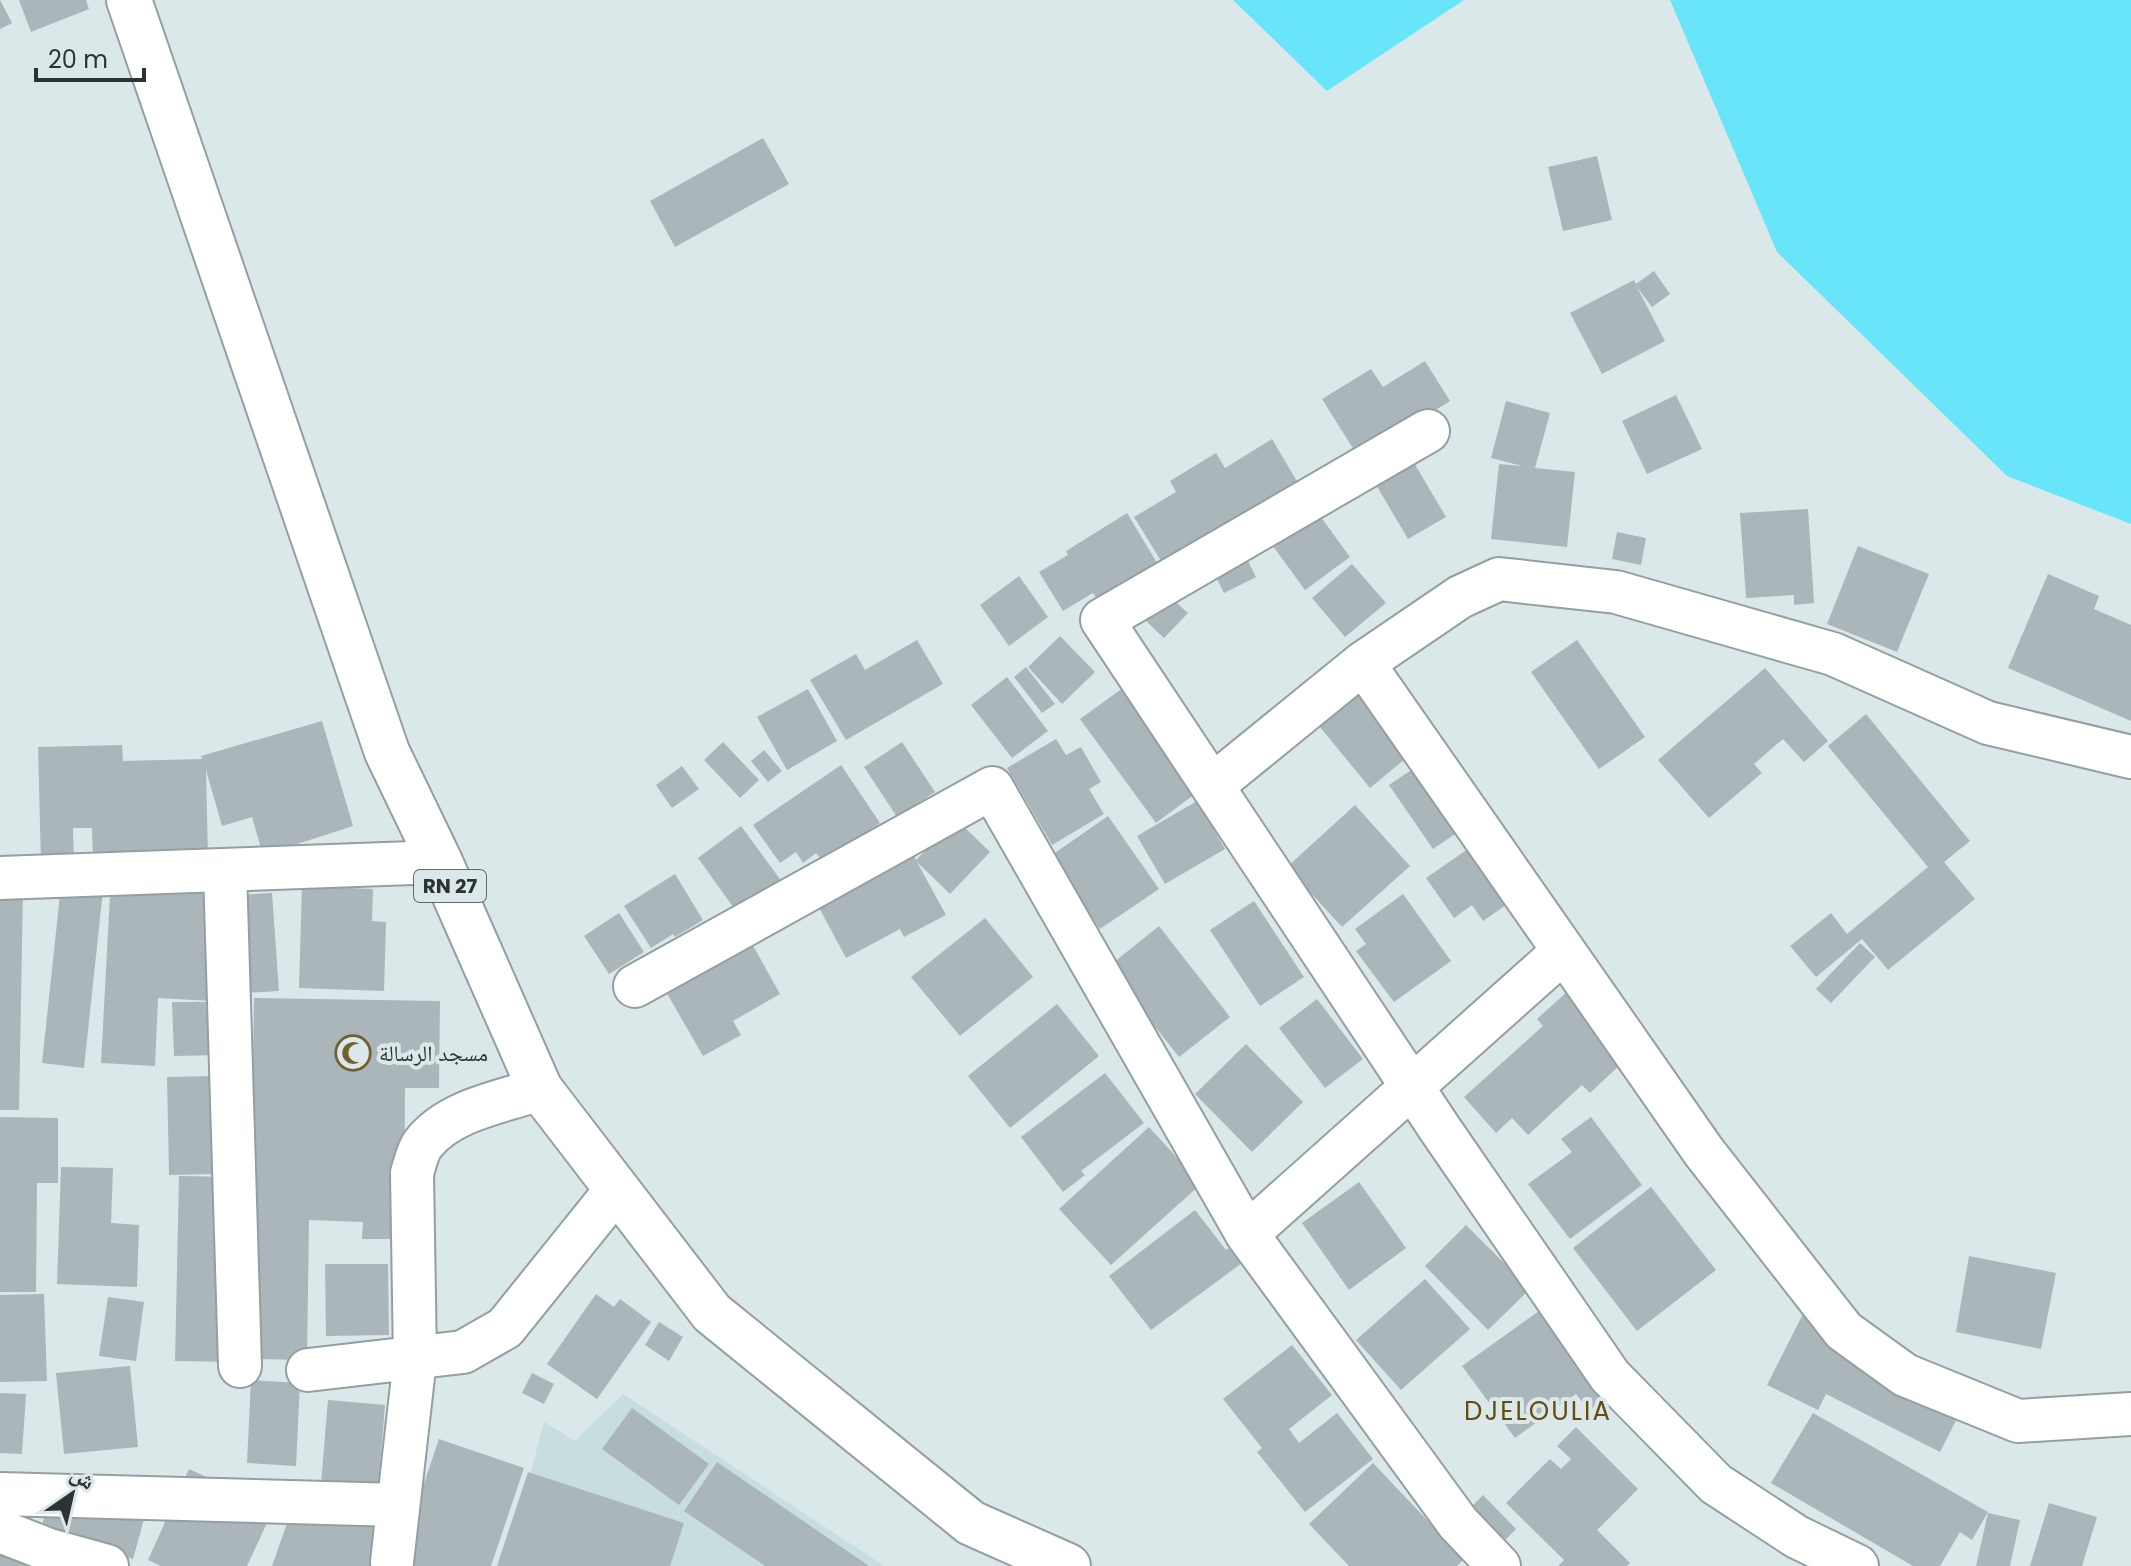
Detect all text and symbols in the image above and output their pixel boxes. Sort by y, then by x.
scale bar [36,32,144,82]
text: 20 m [48,43,108,76]
road number: RN 27 [414,870,486,902]
mosque icon: مسجد الرسالة [334,1034,372,1072]
place label: مسجد الرسالة [379,1038,488,1069]
district label: DJELOULIA [1464,1393,1612,1429]
north arrow [32,1454,112,1534]
text: ش [65,1458,101,1497]

